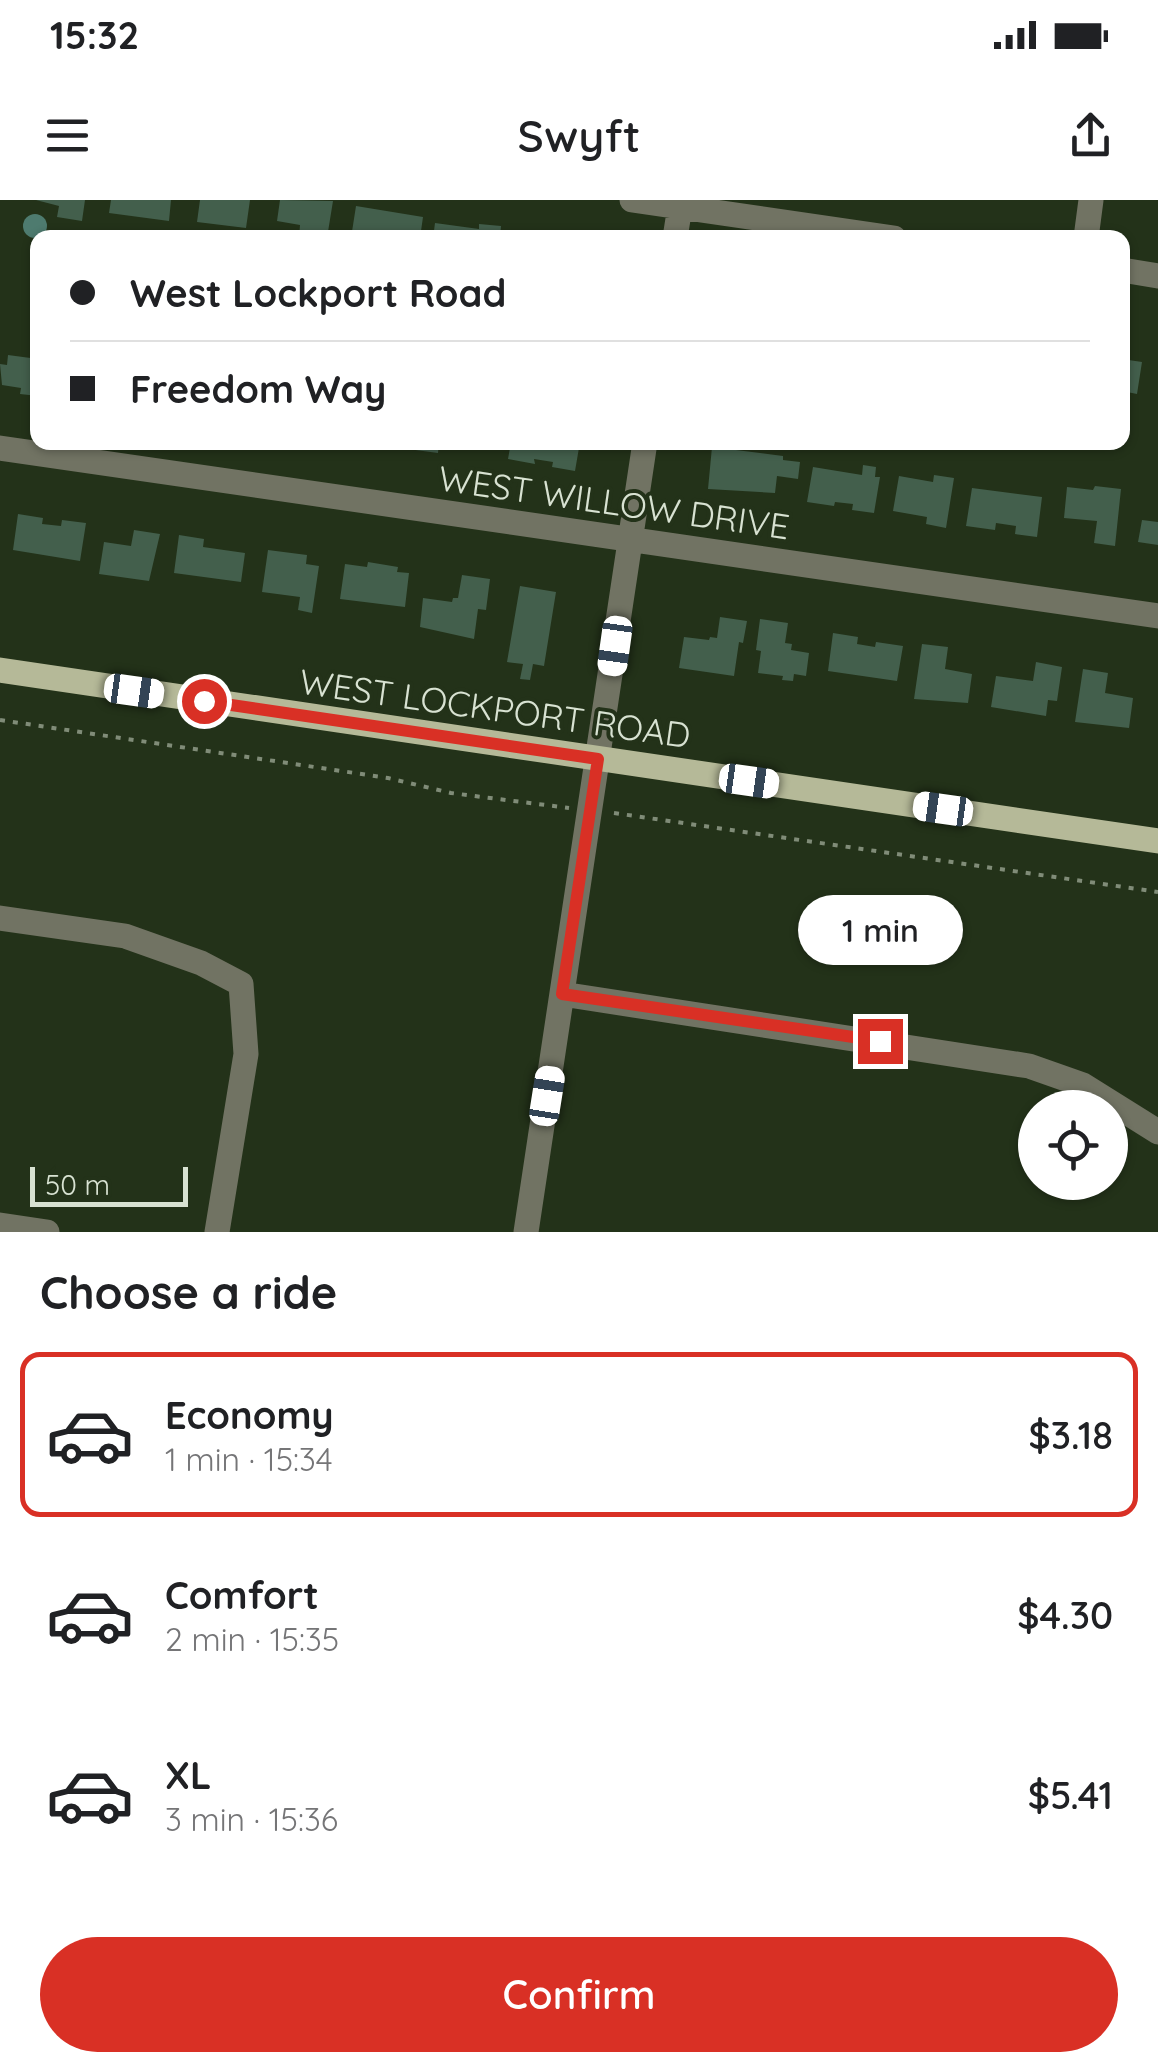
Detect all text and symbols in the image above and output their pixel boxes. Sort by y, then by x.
text: 15:32 [50,11,139,59]
text: Swyft [518,107,640,163]
icon: menu [40,108,95,163]
icon: share [1063,108,1118,163]
text: West Lockport Road [130,269,506,317]
text: Freedom Way [130,365,386,413]
street label: WEST WILLOW DRIVE [436,456,792,548]
car [596,614,634,678]
street label: WEST LOCKPORT ROAD [297,659,693,757]
car [102,672,166,710]
route start [182,679,227,724]
car [717,762,781,800]
car [911,790,975,828]
callout: 1 min [798,896,962,966]
text: 1 min [842,910,919,950]
route end [858,1019,903,1064]
car [527,1064,567,1128]
map controls [1018,1090,1128,1200]
button: locate [1018,1090,1128,1200]
scale bar [30,1162,188,1206]
text: 50 m [45,1167,110,1202]
text: Choose a ride [40,1264,337,1320]
icon: car [45,1390,135,1480]
text: Economy [165,1391,334,1439]
text: $3.18 [1028,1411,1113,1459]
text: 1 min · 15:34 [165,1439,333,1479]
icon: car [45,1570,135,1660]
text: Comfort [165,1571,319,1619]
text: $4.30 [1017,1591,1113,1639]
text: 2 min · 15:35 [165,1619,339,1659]
icon: car [45,1750,135,1840]
text: XL [165,1751,211,1799]
text: $5.41 [1028,1771,1113,1819]
text: 3 min · 15:36 [165,1799,338,1839]
button: Confirm [40,1937,1118,2052]

